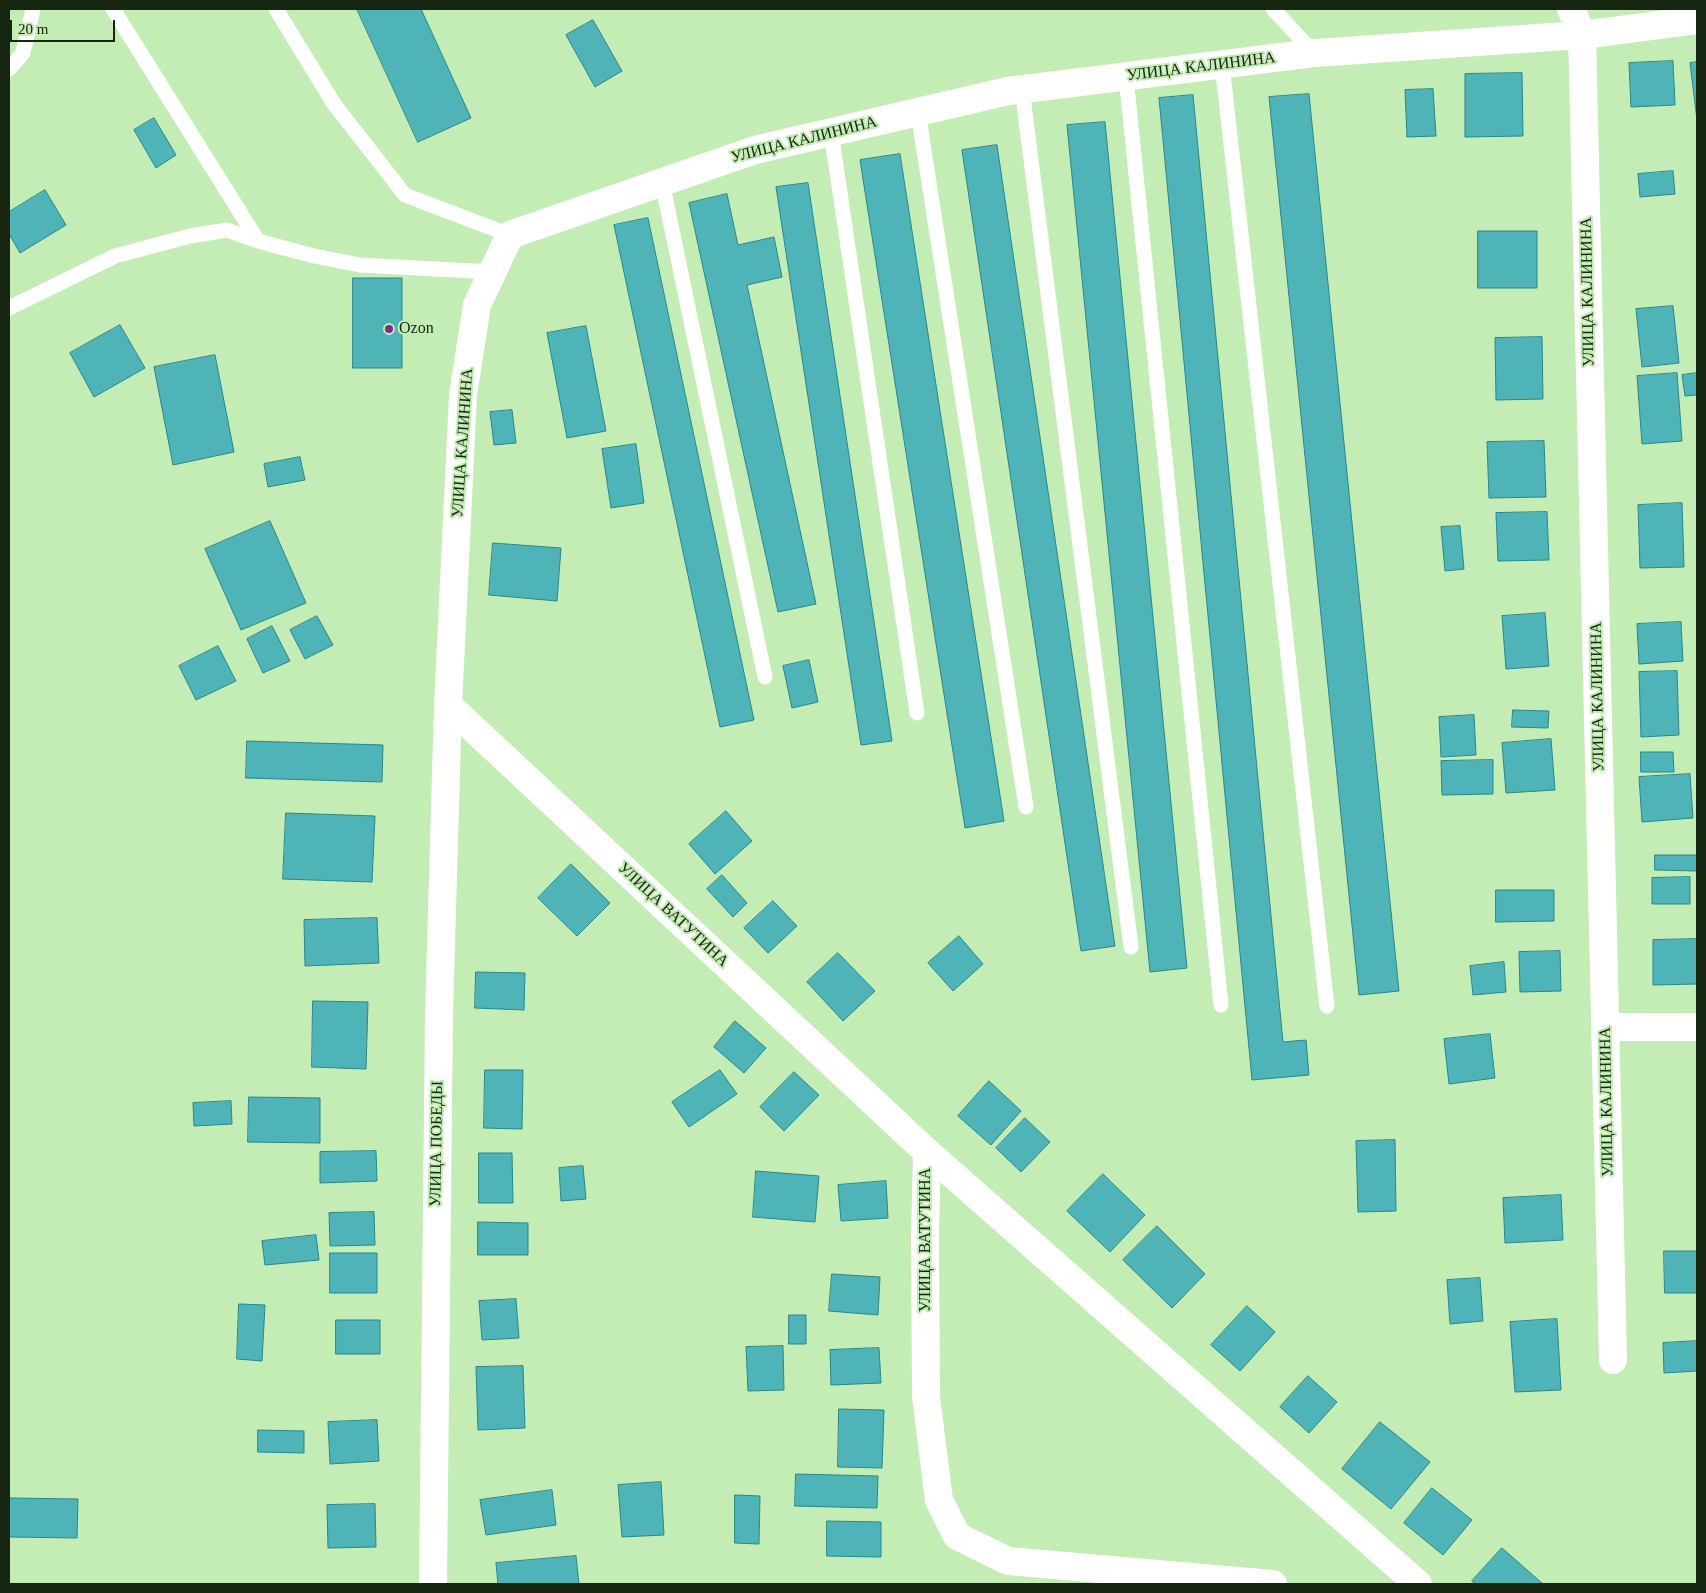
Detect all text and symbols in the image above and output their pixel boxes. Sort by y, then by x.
scale bar [12,10,118,42]
text: 20 m [18,21,48,37]
street label: УЛИЦА КАЛИНИНА [1125,48,1277,86]
street label: УЛИЦА КАЛИНИНА [729,113,879,167]
street label: УЛИЦА КАЛИНИНА [1577,217,1599,367]
place label: Ozon [399,319,434,339]
marker: Ozon [383,323,395,335]
street label: УЛИЦА КАЛИНИНА [448,368,478,518]
street label: УЛИЦА КАЛИНИНА [1587,622,1609,772]
street label: УЛИЦА ВАТУТИНА [614,859,732,971]
street label: УЛИЦА КАЛИНИНА [1596,1027,1618,1177]
street label: УЛИЦА ПОБЕДЫ [426,1081,448,1207]
street label: УЛИЦА ВАТУТИНА [916,1168,936,1312]

